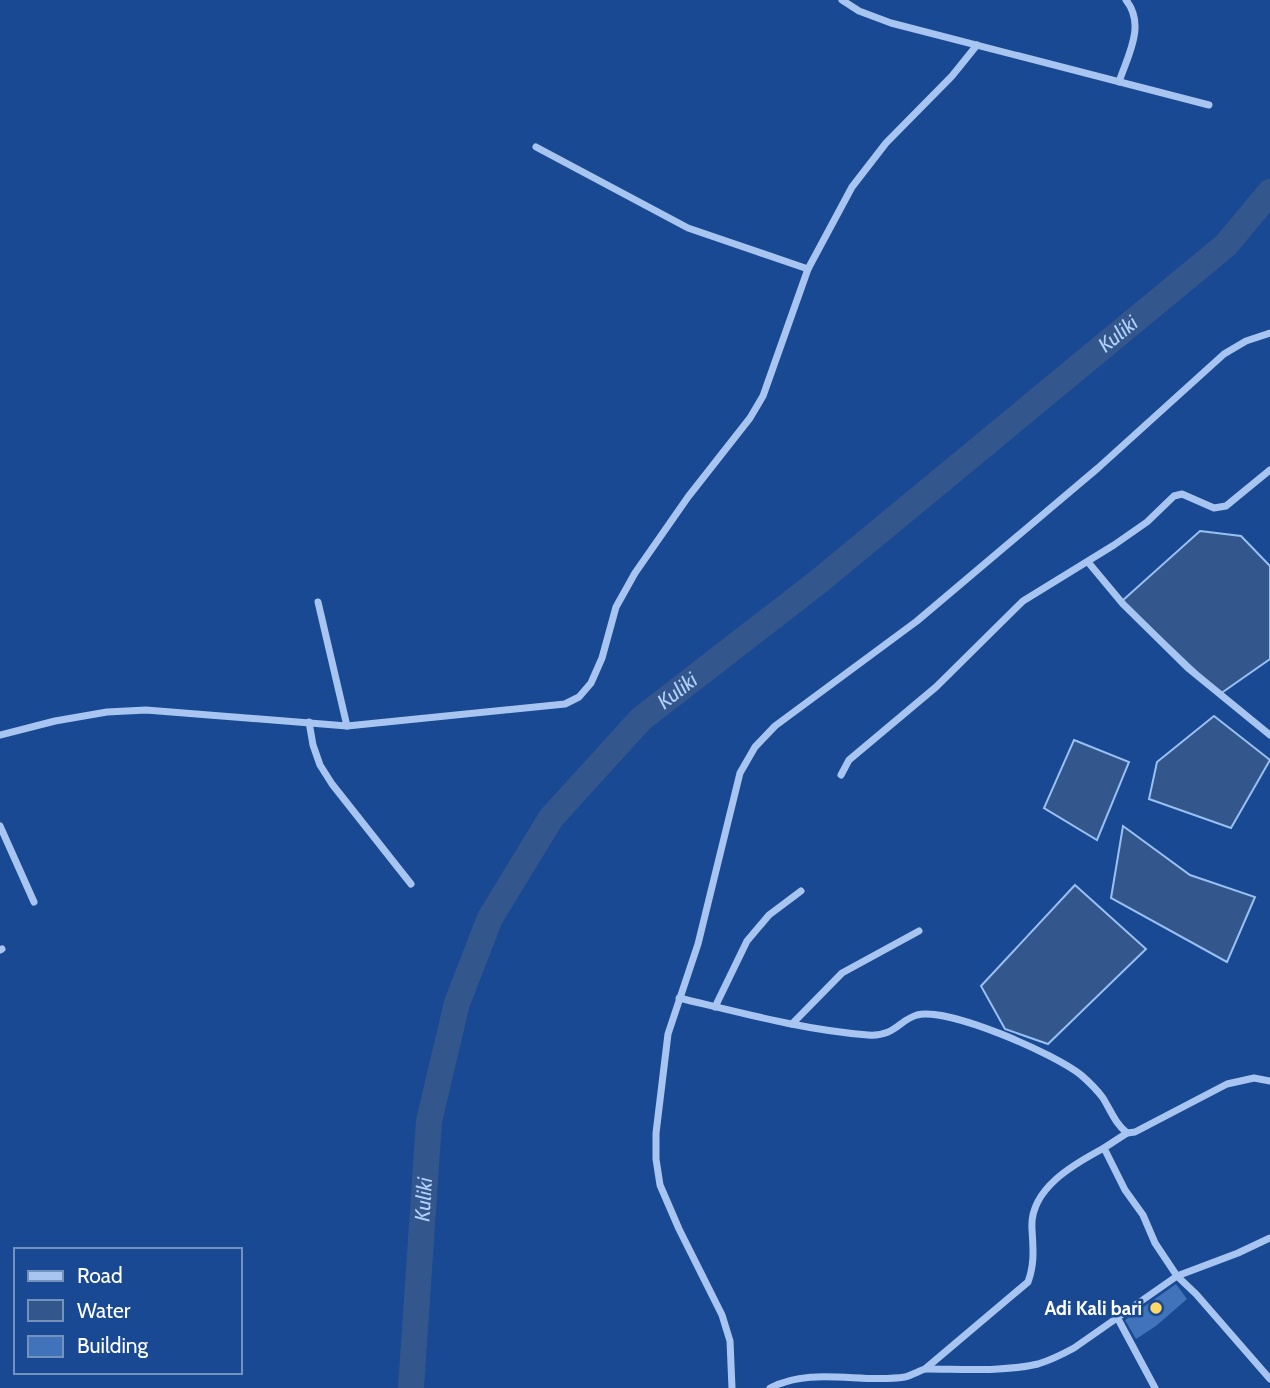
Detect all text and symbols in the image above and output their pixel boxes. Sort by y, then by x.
water label: Kuliki [1093,310,1143,357]
water label: Kuliki [652,667,703,714]
water label: Kuliki [409,1176,437,1222]
legend [14,1248,242,1374]
text: Road [77,1263,123,1288]
place label: Adi Kali bari [1044,1297,1142,1320]
text: Water [77,1298,131,1323]
marker: Adi Kali bari [1148,1300,1164,1316]
text: Building [77,1333,149,1358]

